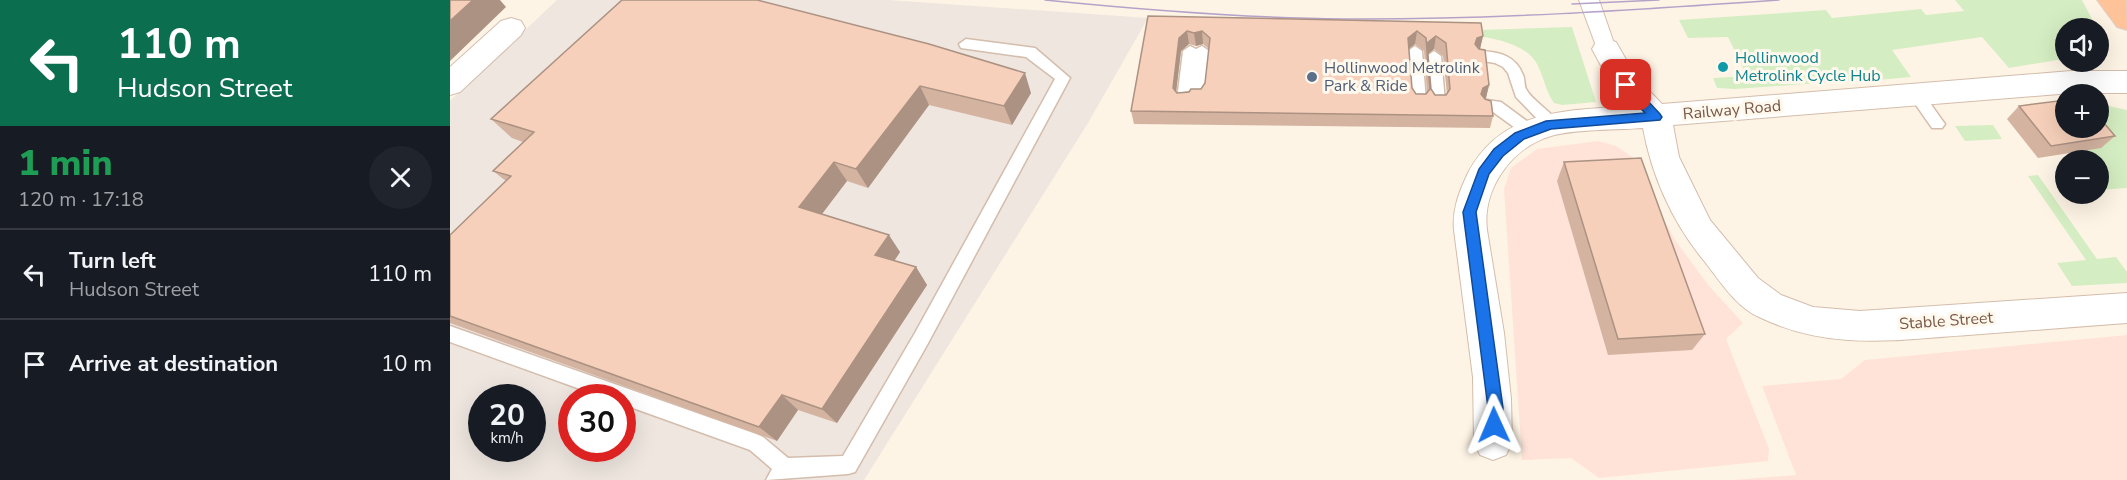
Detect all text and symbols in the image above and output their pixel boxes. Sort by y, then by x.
text: 110 m [117,16,241,73]
map controls [2055,18,2109,204]
button: sound [2055,18,2109,72]
icon: left [18,24,96,102]
place label: Hollinwood Metrolink Cycle Hub [1735,47,1881,87]
place label: Hollinwood Metrolink Park & Ride [1324,57,1481,97]
pin [1600,59,1651,110]
marker: Hollinwood Metrolink Cycle Hub [1716,60,1730,74]
icon: arrive [1609,68,1642,101]
text: Hudson Street [117,70,292,107]
marker: Hollinwood Metrolink Park & Ride [1305,70,1319,84]
button: + [2055,84,2109,138]
street label: Railway Road [1682,95,1782,125]
text: 1 min [18,139,113,188]
button: close [369,146,432,209]
button: − [2055,150,2109,204]
text: 120 m · 17:18 [18,186,144,213]
text: Turn left [69,246,156,276]
icon: left [18,258,51,291]
text: 110 m [368,259,432,289]
text: Hudson Street [69,276,199,303]
street label: Stable Street [1898,307,1994,335]
icon: arrive [18,348,51,381]
text: Arrive at destination [69,349,278,379]
text: 10 m [381,349,432,379]
speed limit sign: 30 [558,384,636,462]
position arrow [1462,393,1526,457]
text: 20 [489,395,525,436]
text: km/h [490,428,524,448]

